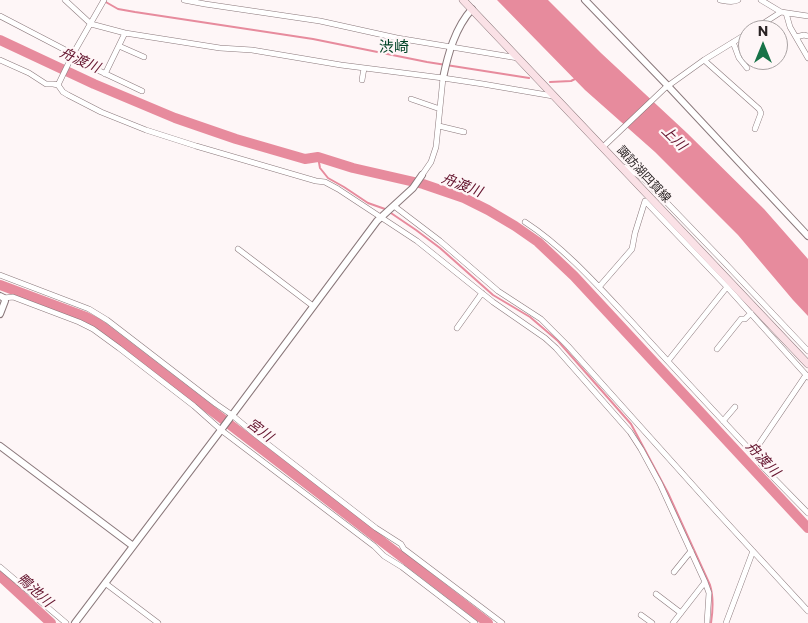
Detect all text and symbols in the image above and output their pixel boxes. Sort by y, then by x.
north arrow [738,20,788,70]
text: N [758,22,768,39]
district label: 渋崎 [379,38,409,56]
water label: 舟渡川 [57,44,103,76]
water label: 上川 [658,122,690,154]
street label: 諏訪湖四賀線 [614,143,674,205]
water label: 舟渡川 [439,170,485,200]
water label: 宮川 [244,415,276,445]
water label: 舟渡川 [743,438,783,480]
water label: 鴨池川 [14,570,56,610]

